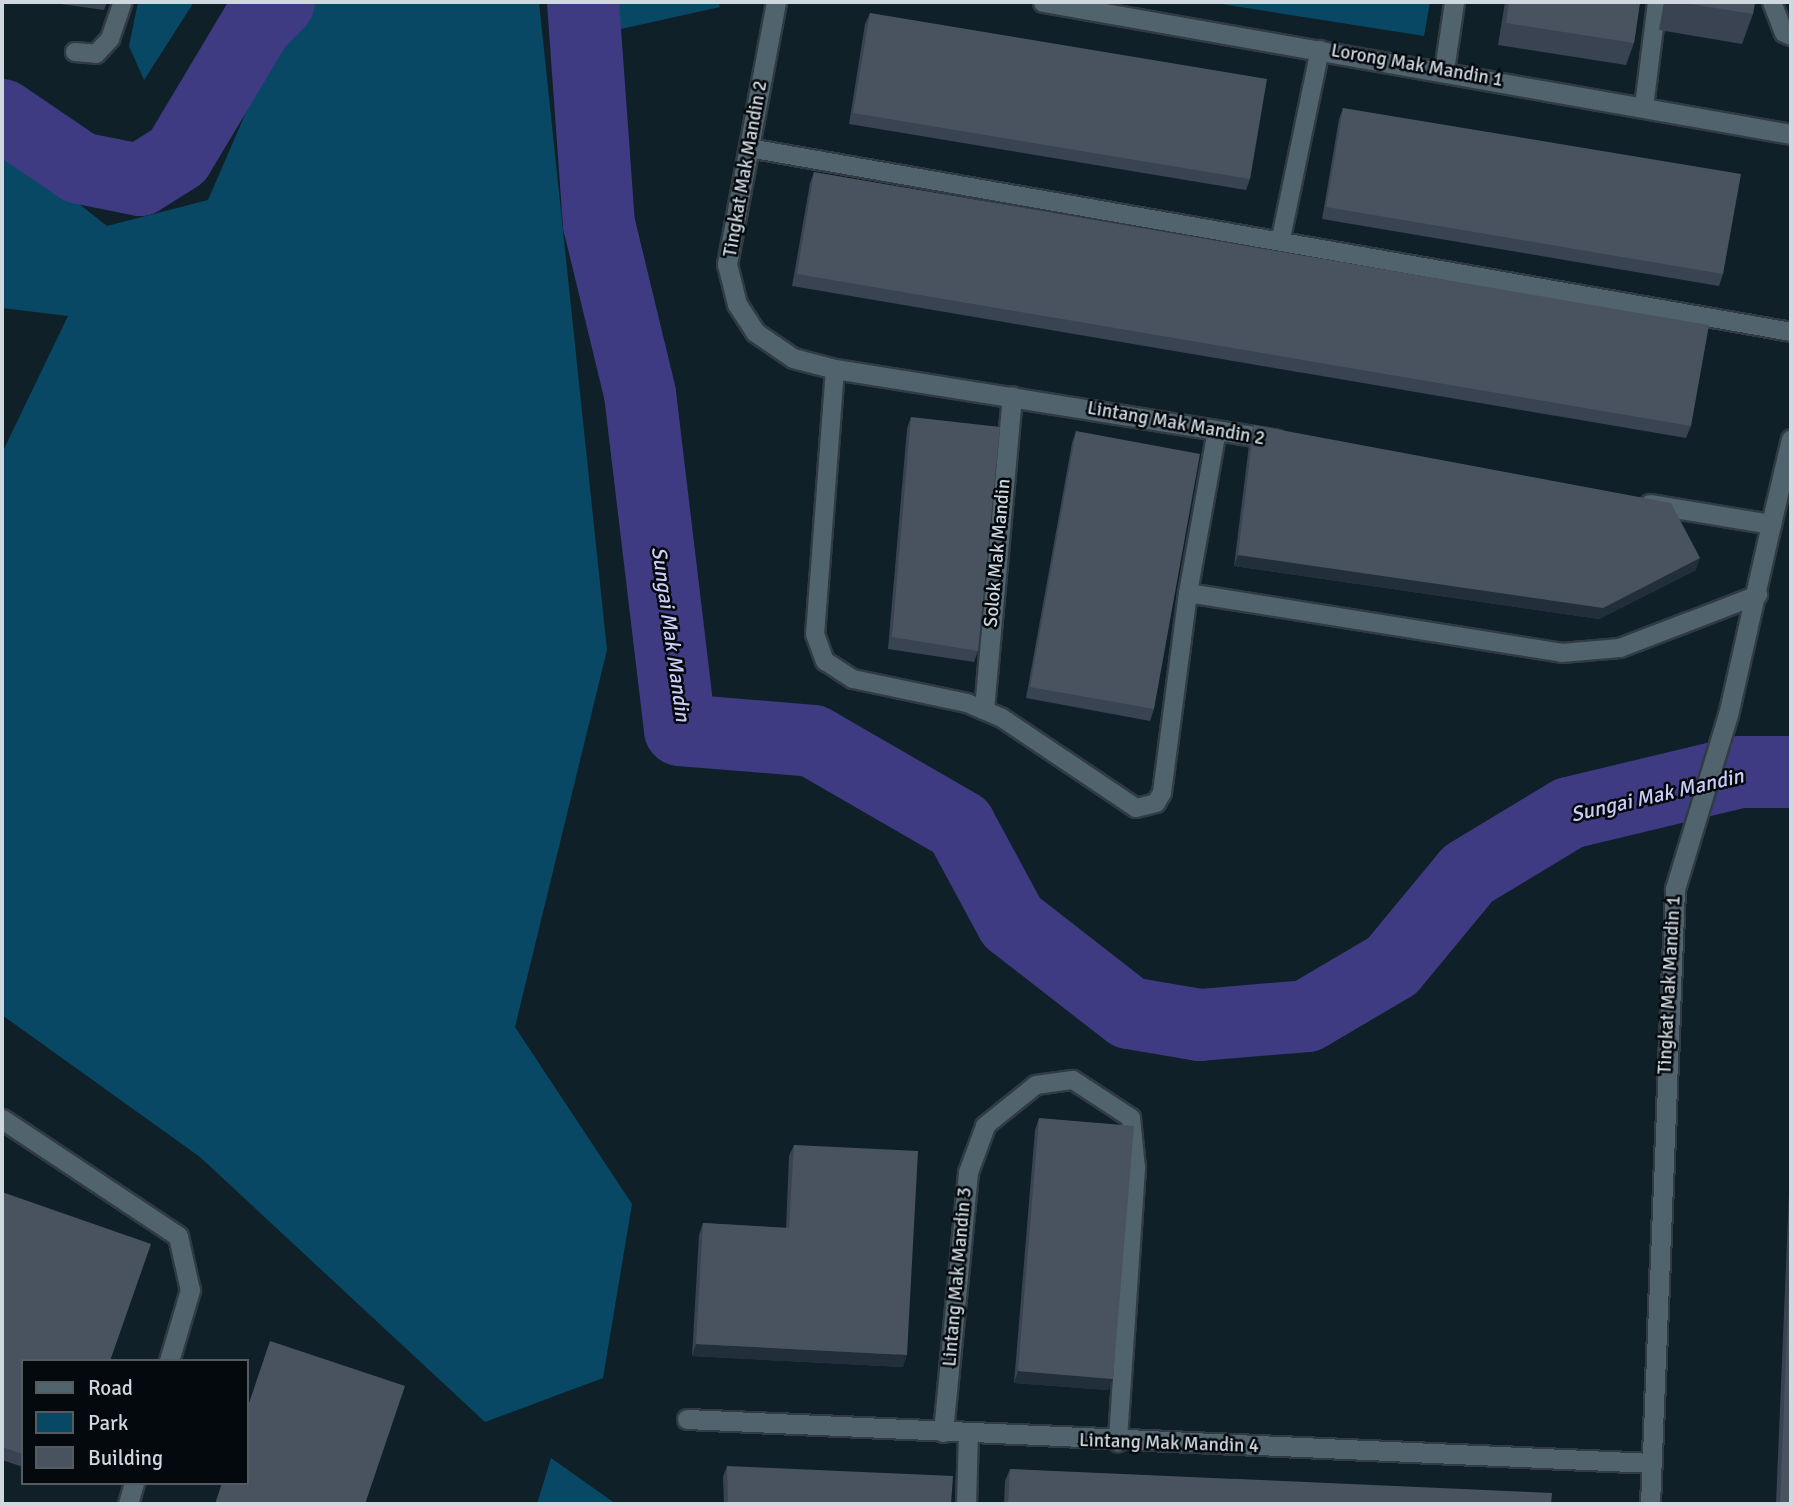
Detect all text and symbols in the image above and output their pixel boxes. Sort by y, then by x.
street label: Lorong Mak Mandin 1 [1329,40,1505,92]
street label: Tingkat Mak Mandin 2 [719,79,773,259]
street label: Lintang Mak Mandin 2 [1085,397,1267,451]
street label: Solok Mak Mandin [980,478,1016,628]
water label: Sungai Mak Mandin [646,545,696,723]
water label: Sungai Mak Mandin [1568,763,1746,827]
street label: Tingkat Mak Mandin 1 [1654,895,1686,1075]
street label: Lintang Mak Mandin 3 [939,1186,977,1368]
legend [21,1359,248,1485]
text: Road [88,1375,133,1401]
text: Park [88,1410,128,1436]
street label: Lintang Mak Mandin 4 [1079,1429,1259,1459]
text: Building [88,1445,163,1471]

